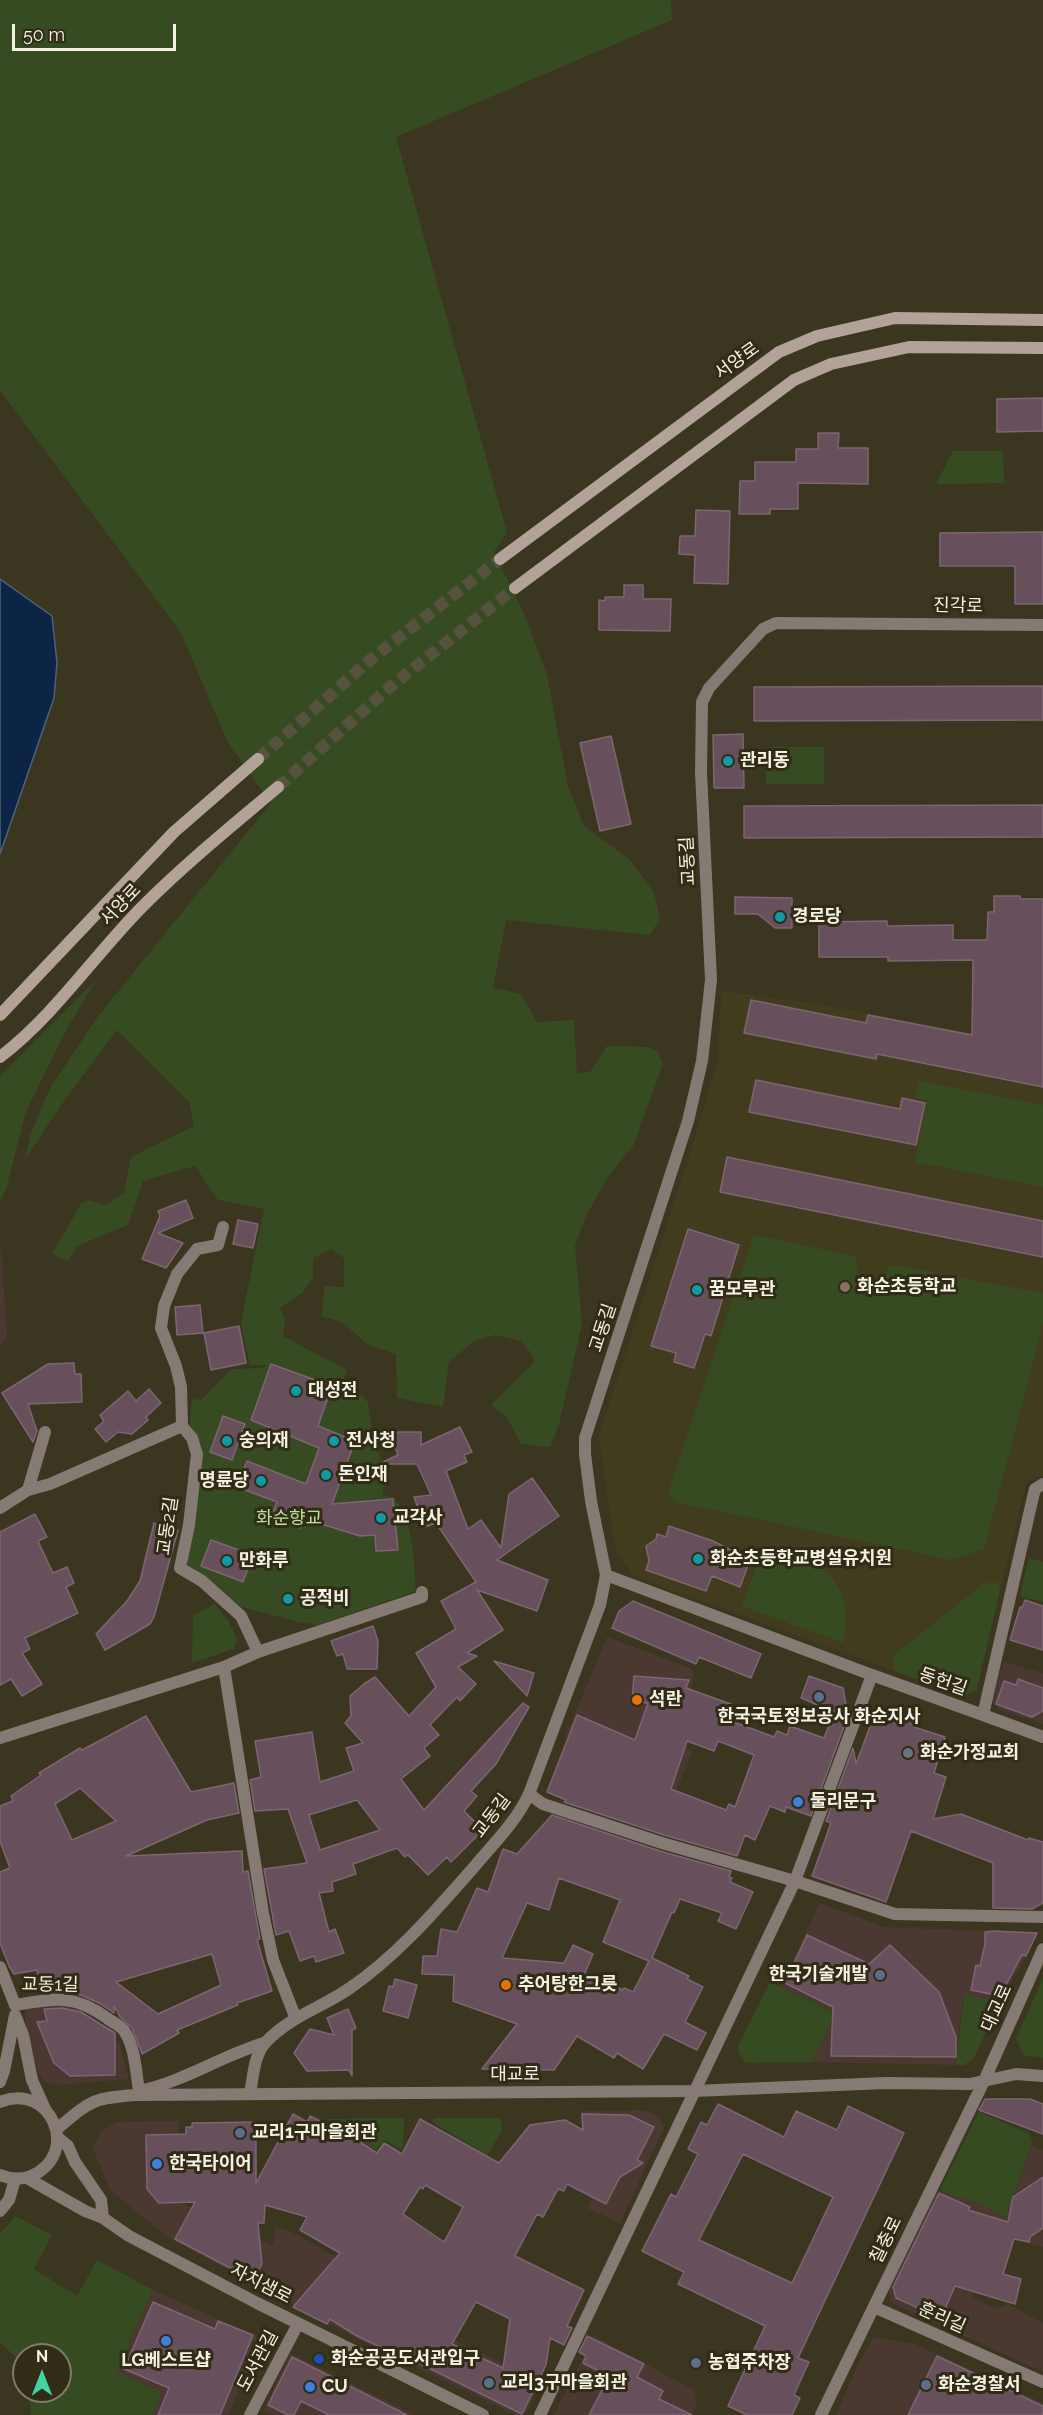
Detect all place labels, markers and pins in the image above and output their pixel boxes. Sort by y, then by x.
place label: 관리동 [740,750,790,772]
marker: 관리동 [721,754,735,768]
place label: 경로당 [792,906,842,928]
marker: 경로당 [773,910,787,924]
place label: 화순초등학교 [857,1276,956,1298]
place label: 꿈모루관 [709,1279,775,1301]
marker: 화순초등학교 [838,1280,852,1294]
marker: 꿈모루관 [690,1283,704,1297]
place label: 대성전 [308,1380,358,1402]
marker: 대성전 [289,1384,303,1398]
place label: 숭의재 [239,1430,289,1452]
place label: 전사청 [346,1430,396,1452]
marker: 숭의재 [220,1434,234,1448]
marker: 전사청 [327,1434,341,1448]
place label: 돈인재 [338,1464,388,1486]
marker: 돈인재 [319,1468,333,1482]
place label: 명륜당 [199,1470,249,1492]
marker: 명륜당 [254,1474,268,1488]
place label: 교각사 [393,1507,443,1529]
marker: 교각사 [374,1511,388,1525]
place label: 화순초등학교병설유치원 [710,1548,892,1570]
place label: 만화루 [239,1550,289,1572]
marker: 화순초등학교병설유치원 [691,1552,705,1566]
marker: 만화루 [220,1554,234,1568]
place label: 공적비 [300,1588,350,1610]
marker: 공적비 [281,1592,295,1606]
place label: 석란 [649,1689,682,1711]
marker: 한국국토정보공사 화순지사 [812,1690,826,1704]
marker: 석란 [630,1693,644,1707]
place label: 한국국토정보공사 화순지사 [717,1706,921,1728]
place label: 화순가정교회 [920,1742,1019,1764]
marker: 화순가정교회 [901,1746,915,1760]
place label: 둘리문구 [810,1791,876,1813]
marker: 둘리문구 [791,1795,805,1809]
place label: 한국기술개발 [769,1964,868,1986]
marker: 한국기술개발 [873,1968,887,1982]
place label: 추어탕한그릇 [518,1974,617,1996]
marker: 추어탕한그릇 [499,1978,513,1992]
place label: 교리1구마을회관 [252,2122,377,2144]
marker: 교리1구마을회관 [233,2126,247,2140]
place label: 한국타이어 [169,2153,252,2175]
marker: 한국타이어 [150,2157,164,2171]
marker: LG베스트샵 [159,2334,173,2348]
place label: 화순공공도서관입구 [331,2348,480,2370]
place label: LG베스트샵 [121,2350,211,2372]
marker: 화순공공도서관입구 [312,2352,326,2366]
place label: 농협주차장 [708,2352,791,2374]
marker: 농협주차장 [689,2356,703,2370]
place label: 교리3구마을회관 [501,2372,627,2394]
place label: 화순경찰서 [938,2374,1021,2396]
place label: CU [322,2376,348,2398]
marker: 교리3구마을회관 [482,2376,496,2390]
marker: 화순경찰서 [919,2378,933,2392]
marker: CU [303,2380,317,2394]

